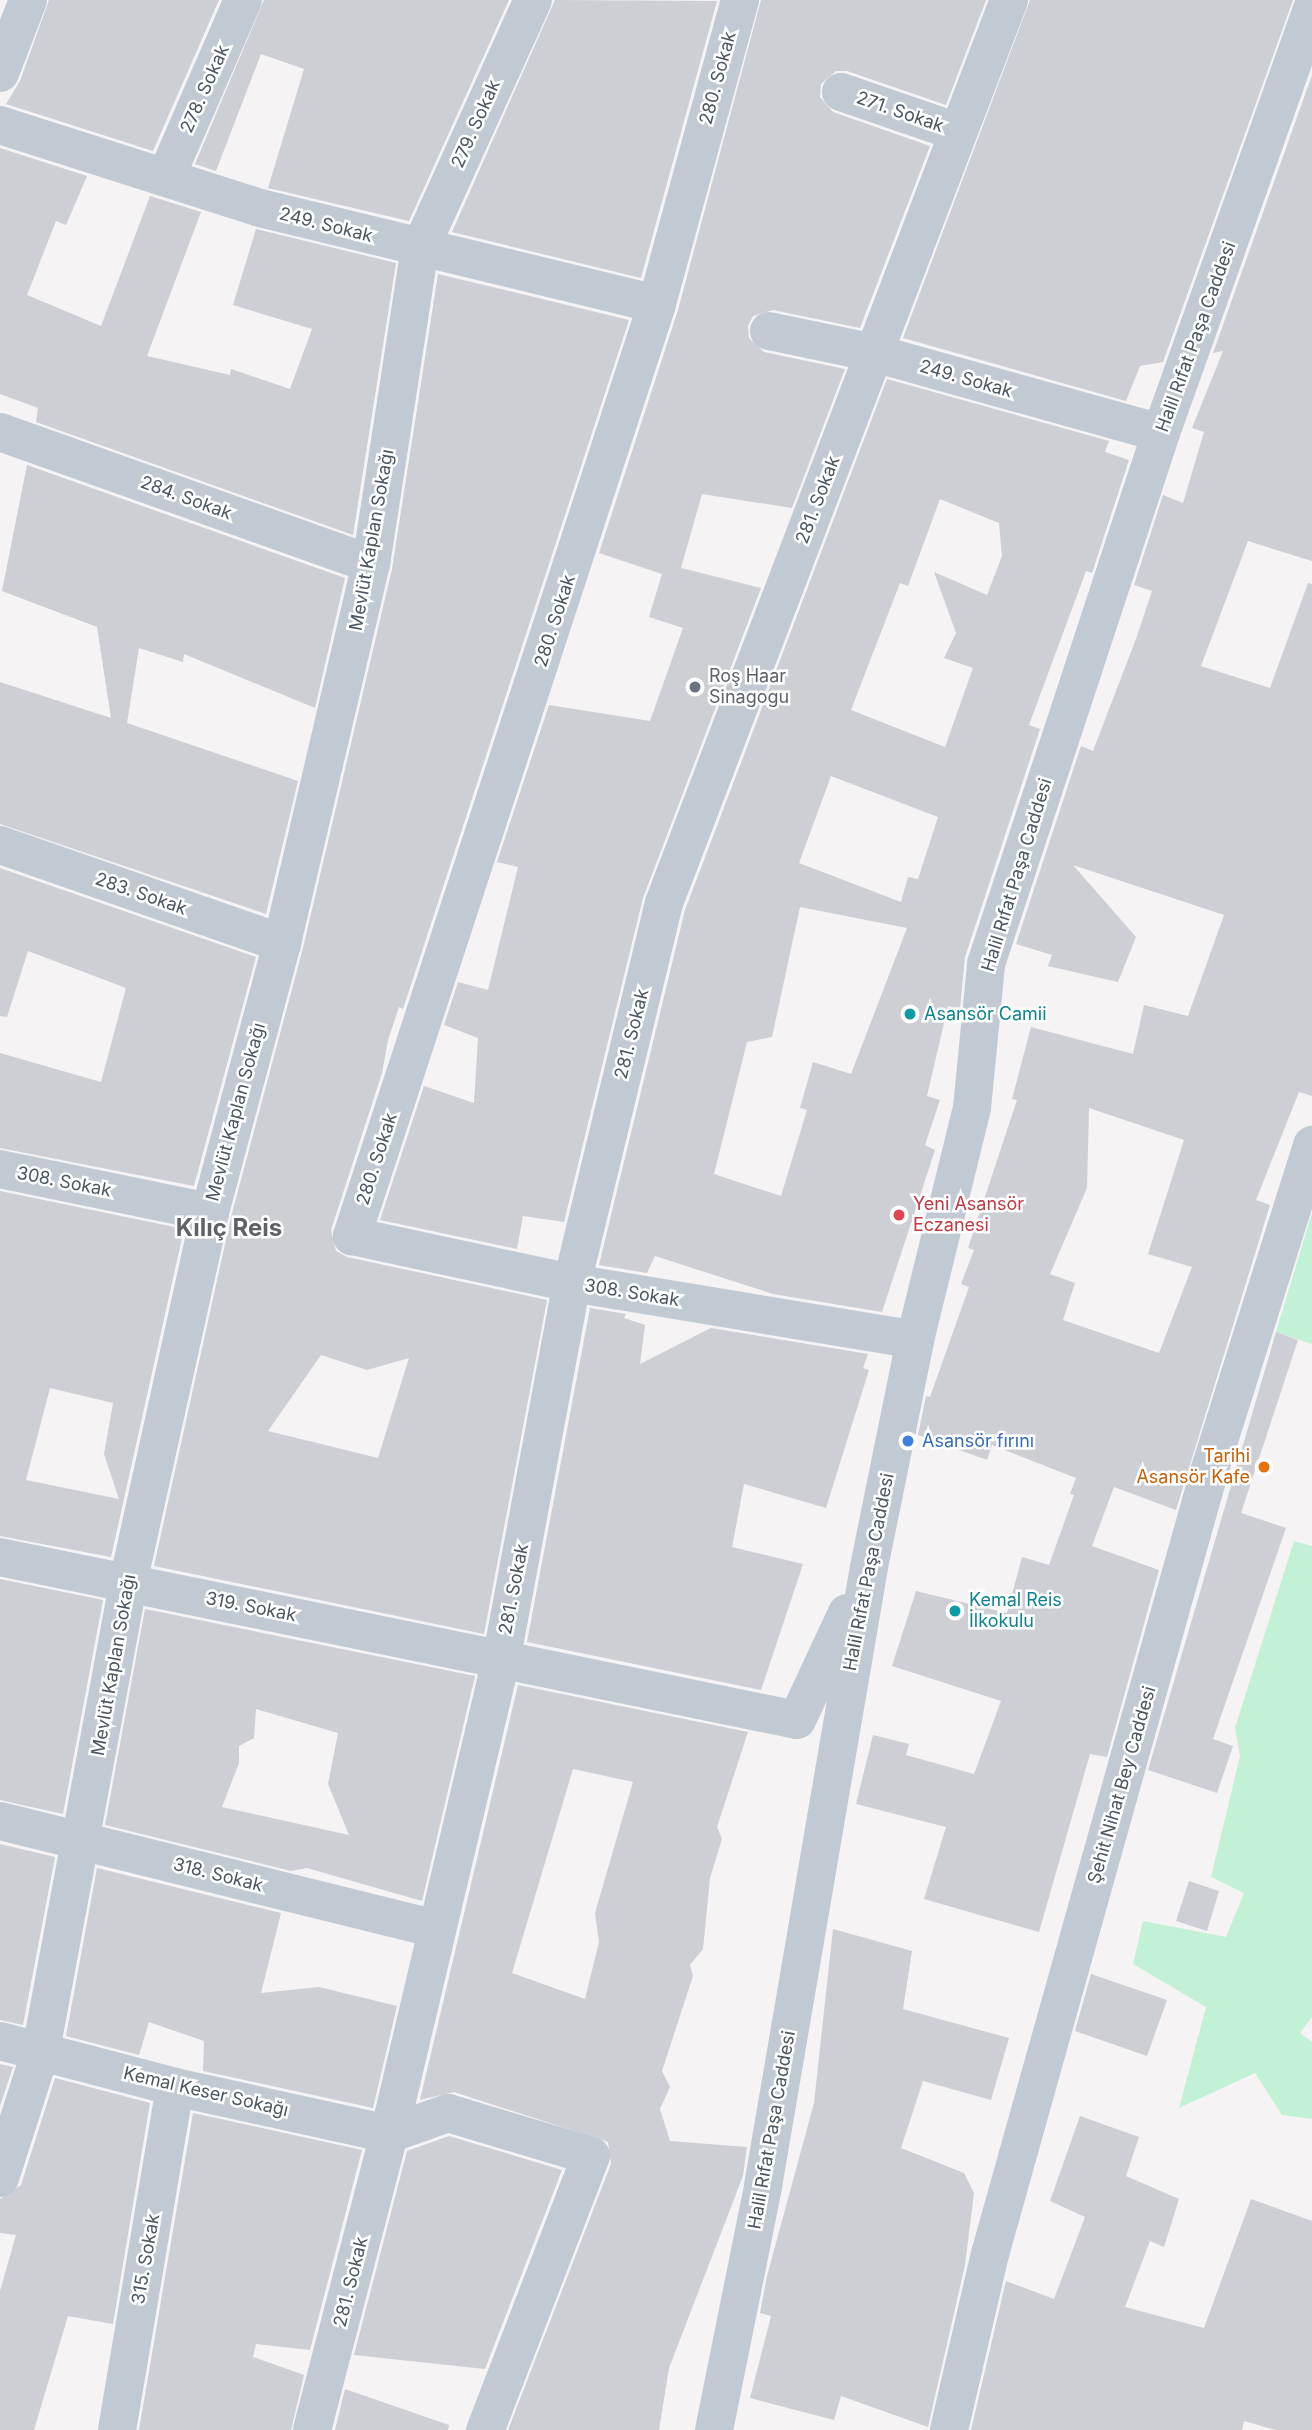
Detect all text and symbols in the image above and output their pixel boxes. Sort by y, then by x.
street label: 280. Sokak [695,29,741,127]
street label: 278. Sokak [176,42,234,136]
street label: 279. Sokak [447,77,505,171]
street label: 271. Sokak [853,87,947,137]
street label: 249. Sokak [277,203,375,247]
street label: Halil Rıfat Paşa Caddesi [1151,239,1241,435]
street label: 249. Sokak [917,355,1015,403]
street label: Mevlüt Kaplan Sokağı [345,448,399,632]
street label: 281. Sokak [791,453,845,547]
street label: 284. Sokak [137,472,235,524]
street label: 280. Sokak [530,572,580,670]
place label: Roş Haar Sinagogu [709,666,789,708]
marker: Roş Haar Sinagogu [687,679,703,695]
street label: Halil Rıfat Paşa Caddesi [977,776,1057,974]
street label: 283. Sokak [92,868,190,920]
street label: 281. Sokak [610,987,654,1081]
place label: Asansör Camii [924,1003,1047,1025]
marker: Asansör Camii [902,1006,918,1022]
street label: Mevlüt Kaplan Sokağı [202,1020,270,1204]
street label: 280. Sokak [352,1110,402,1208]
street label: 308. Sokak [15,1162,113,1202]
place label: Yeni Asansör Eczanesi [913,1194,1024,1236]
marker: Yeni Asansör Eczanesi [891,1207,907,1223]
district label: Kılıç Reis [176,1214,282,1242]
street label: 308. Sokak [583,1275,681,1311]
place label: Asansör fırını [922,1430,1034,1452]
marker: Asansör fırını [900,1433,916,1449]
place label: Tarihi Asansör Kafe [1136,1446,1250,1488]
marker: Tarihi Asansör Kafe [1256,1459,1272,1475]
street label: Halil Rıfat Paşa Caddesi [839,1471,899,1673]
street label: 281. Sokak [495,1542,533,1636]
street label: Mevlüt Kaplan Sokağı [87,1573,141,1757]
street label: 319. Sokak [204,1588,298,1626]
place label: Kemal Reis İlkokulu [969,1590,1062,1632]
marker: Kemal Reis İlkokulu [947,1603,963,1619]
street label: Şehit Nihat Bey Caddesi [1083,1684,1161,1886]
street label: 318. Sokak [171,1853,265,1897]
street label: Halil Rıfat Paşa Caddesi [744,2029,800,2231]
street label: Kemal Keser Sokağı [121,2063,291,2121]
street label: 315. Sokak [127,2212,165,2306]
street label: 281. Sokak [329,2235,373,2329]

